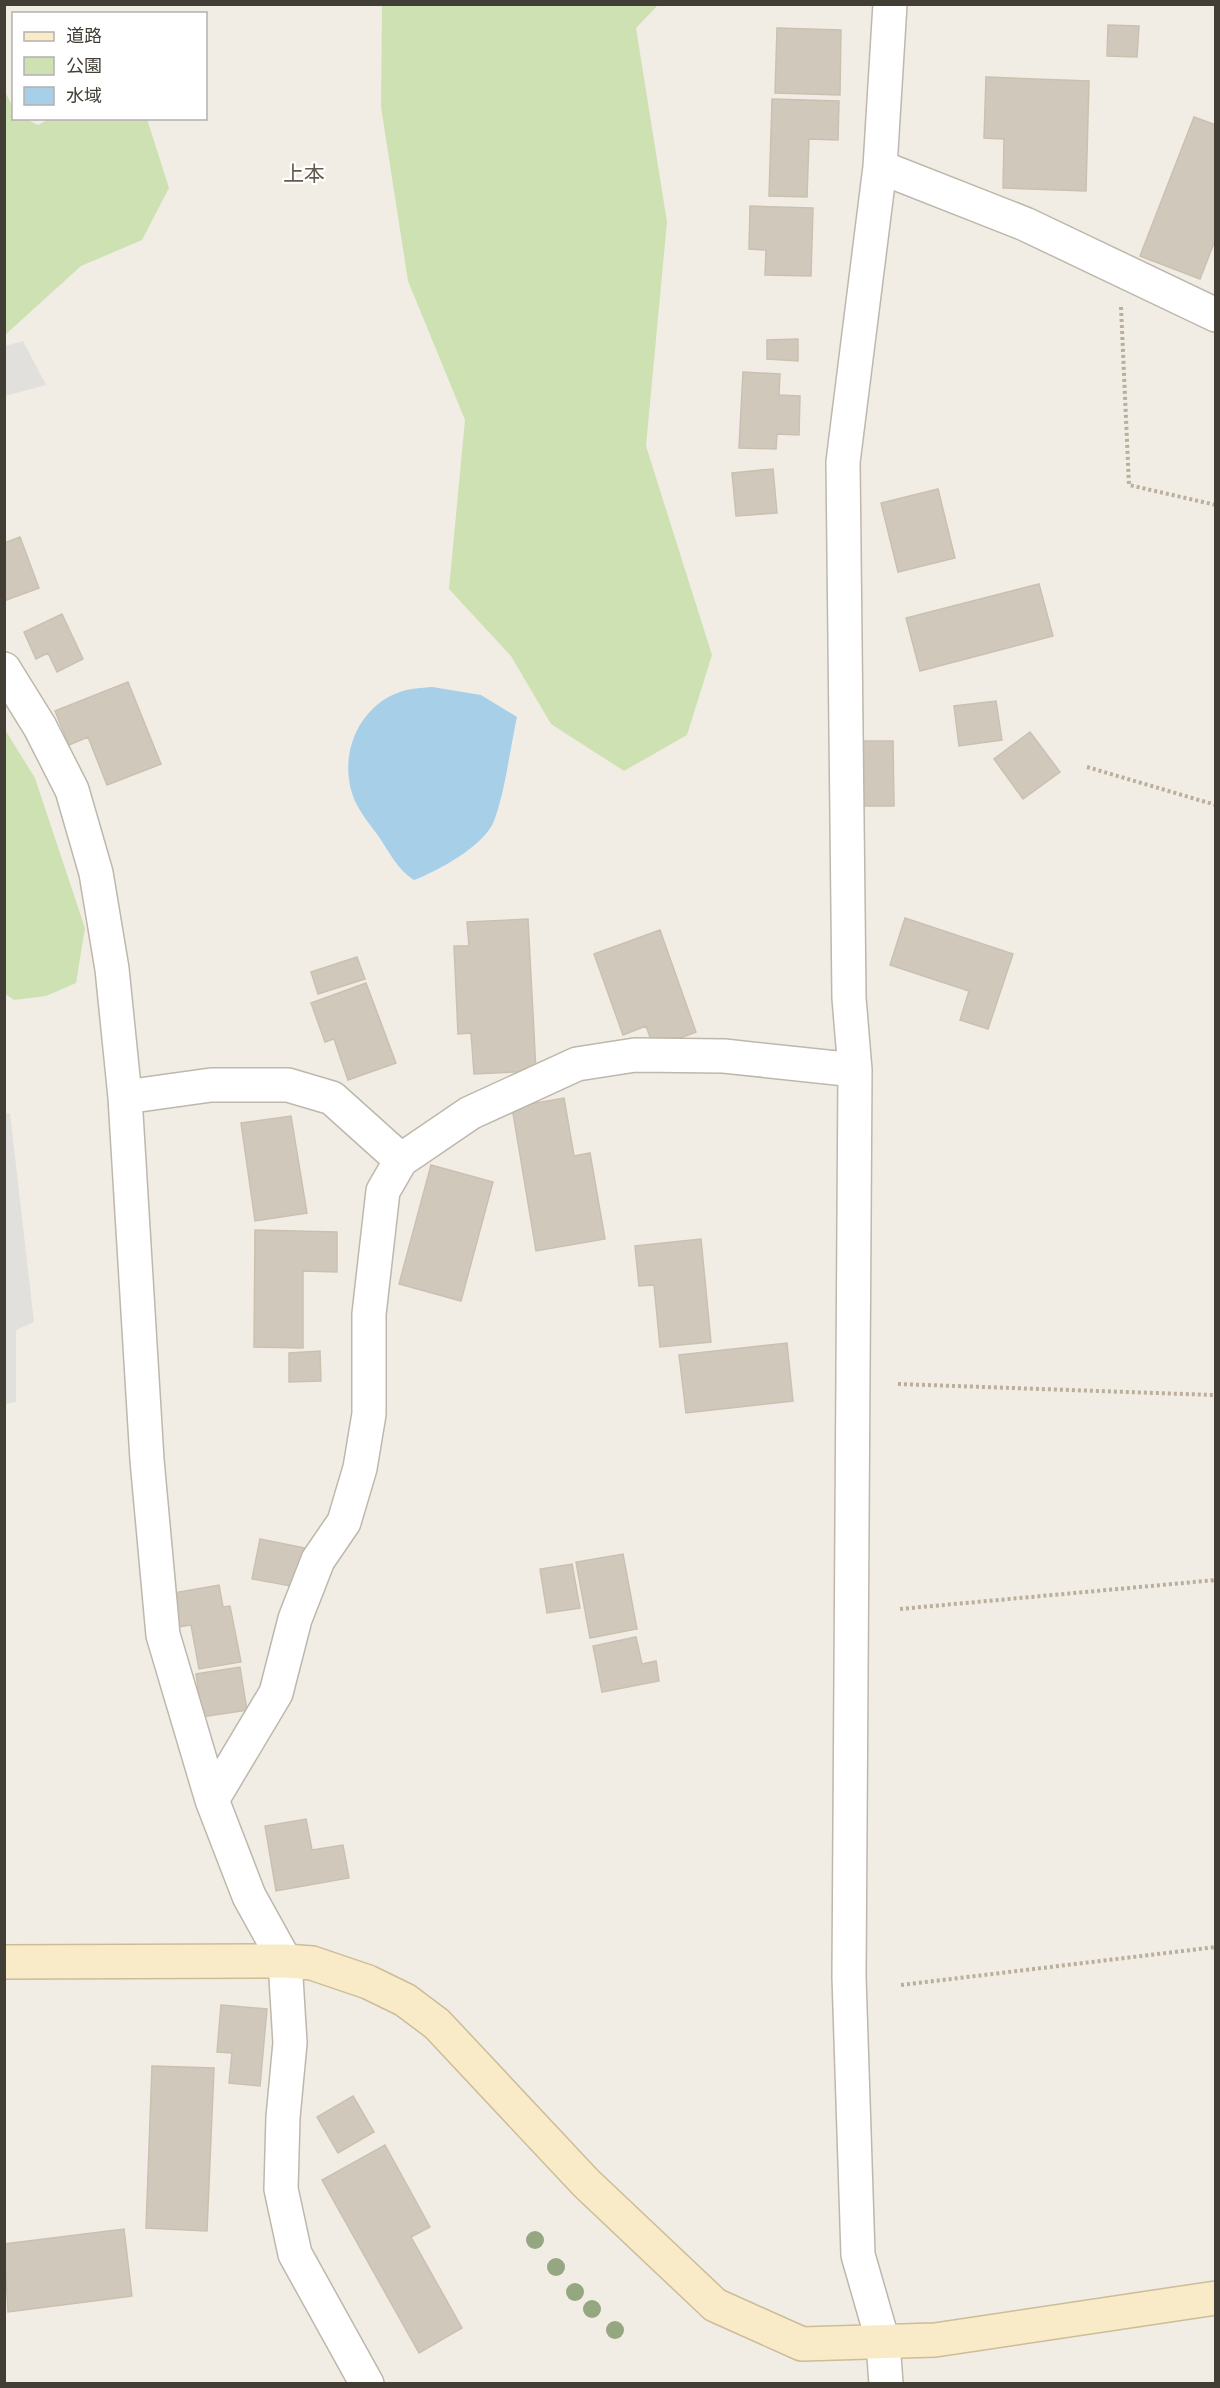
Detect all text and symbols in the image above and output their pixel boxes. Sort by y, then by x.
legend [12,12,207,120]
text: 道路 [66,25,102,47]
text: 公園 [66,55,102,77]
text: 水域 [66,85,102,107]
district label: 上本 [283,162,325,187]

